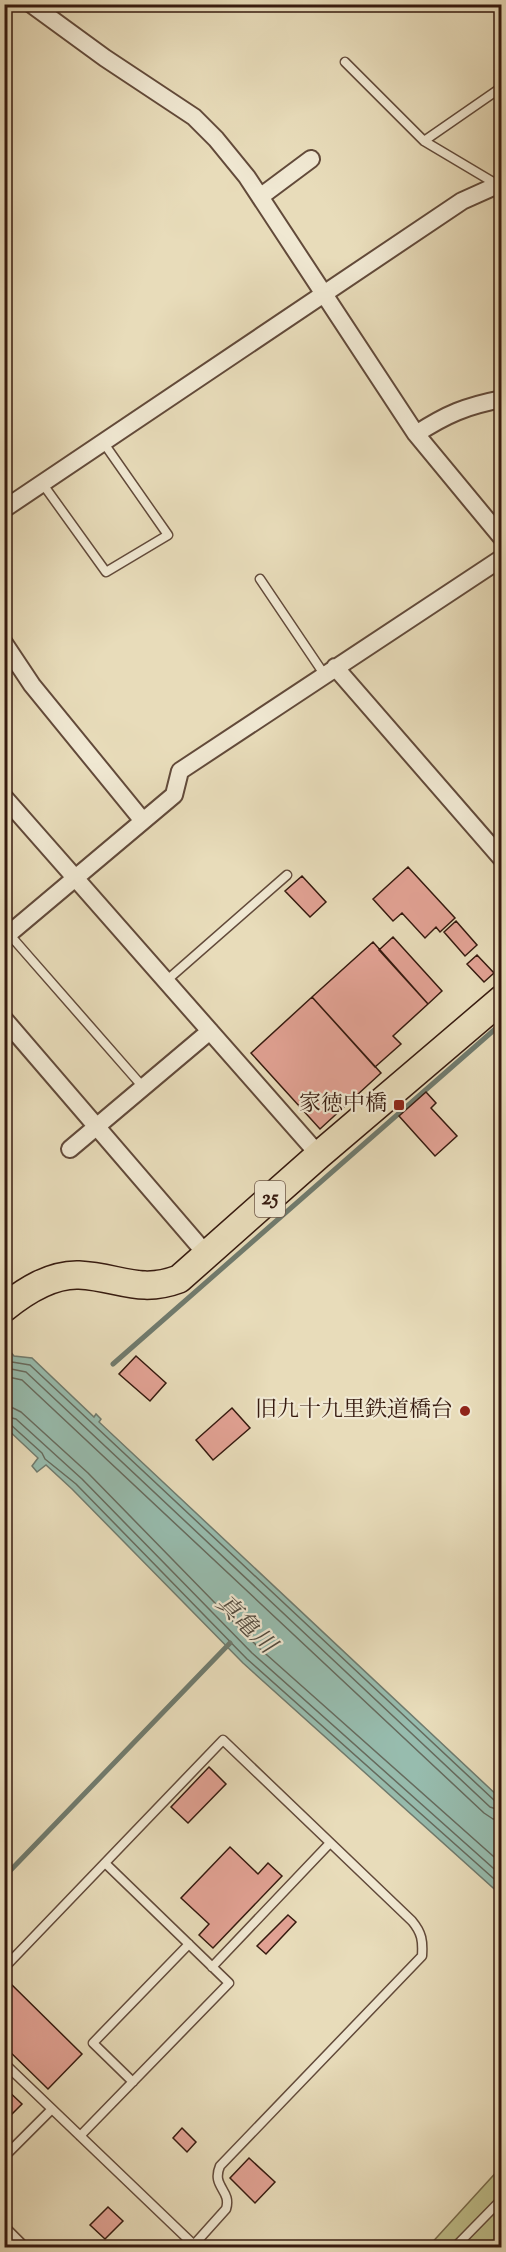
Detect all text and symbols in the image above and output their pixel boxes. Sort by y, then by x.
place label: 家徳中橋 [299,1089,387,1121]
marker: 家徳中橋 [392,1098,406,1112]
road number: 25 [255,1181,285,1217]
place label: 旧九十九里鉄道橋台 [255,1395,453,1427]
marker: 旧九十九里鉄道橋台 [458,1404,472,1418]
water label: 真亀川 [207,1588,285,1664]

